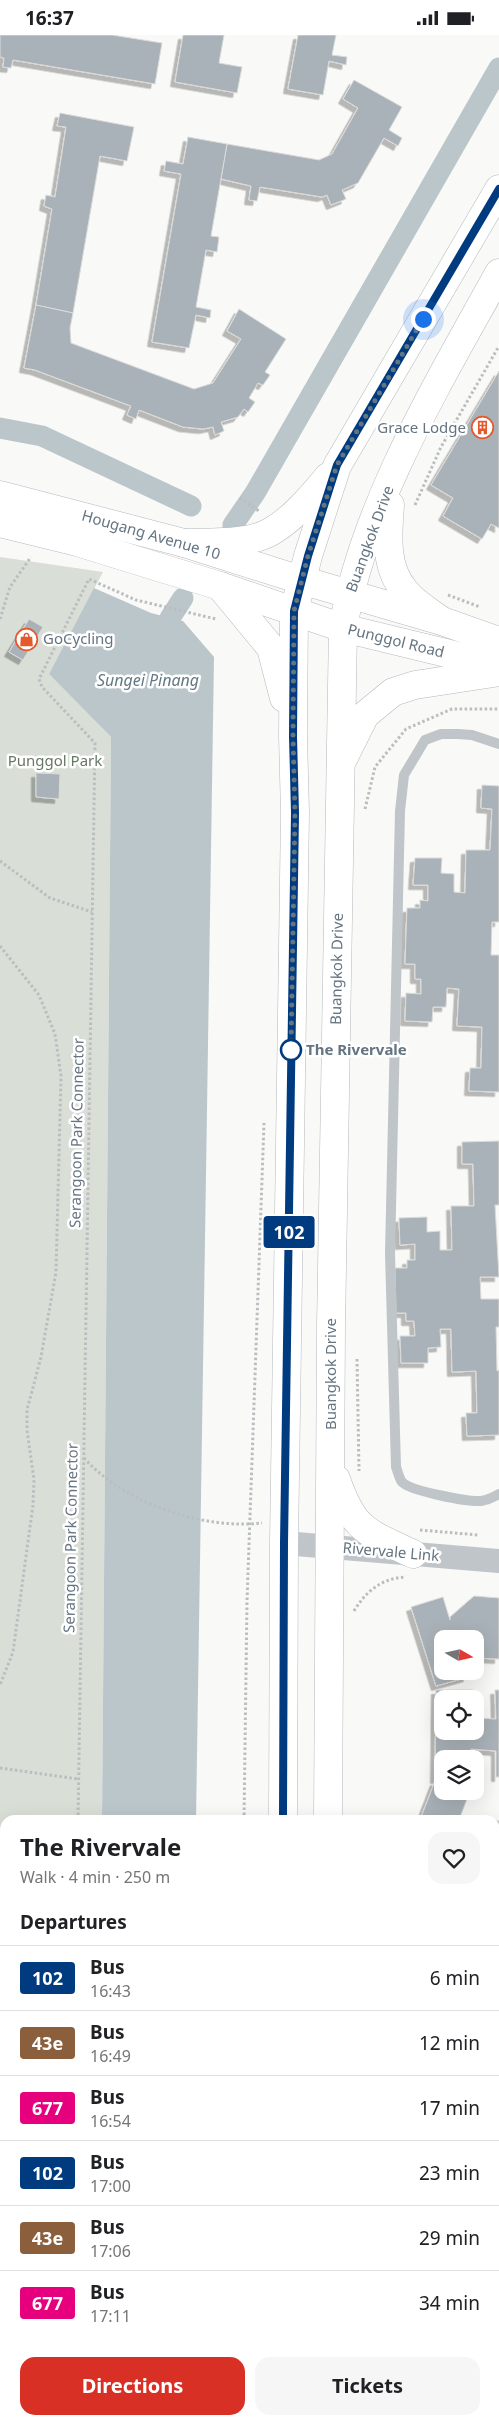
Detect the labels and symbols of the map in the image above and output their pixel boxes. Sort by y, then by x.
your location [411,307,436,332]
building icon: Grace Lodge [470,416,494,440]
place label: Grace Lodge [377,417,466,437]
street label: Buangkok Drive [341,483,398,595]
street label: Hougang Avenue 10 [80,505,223,563]
street label: Punggol Road [346,618,447,662]
shop icon: GoCycling [15,627,39,651]
place label: GoCycling [43,628,114,648]
water label: Sungei Pinang [97,669,199,691]
park label: Punggol Park [8,750,102,770]
street label: Buangkok Drive [325,913,347,1025]
street label: Serangoon Park Connector [64,1038,88,1228]
marker: The Rivervale [280,1039,302,1061]
place label: The Rivervale [306,1039,407,1059]
line badge: 102 [260,1216,318,1248]
street label: Buangkok Drive [320,1318,340,1430]
street label: Serangoon Park Connector [58,1443,82,1633]
street label: Rivervale Link [342,1537,440,1565]
north arrow [434,1630,484,1680]

